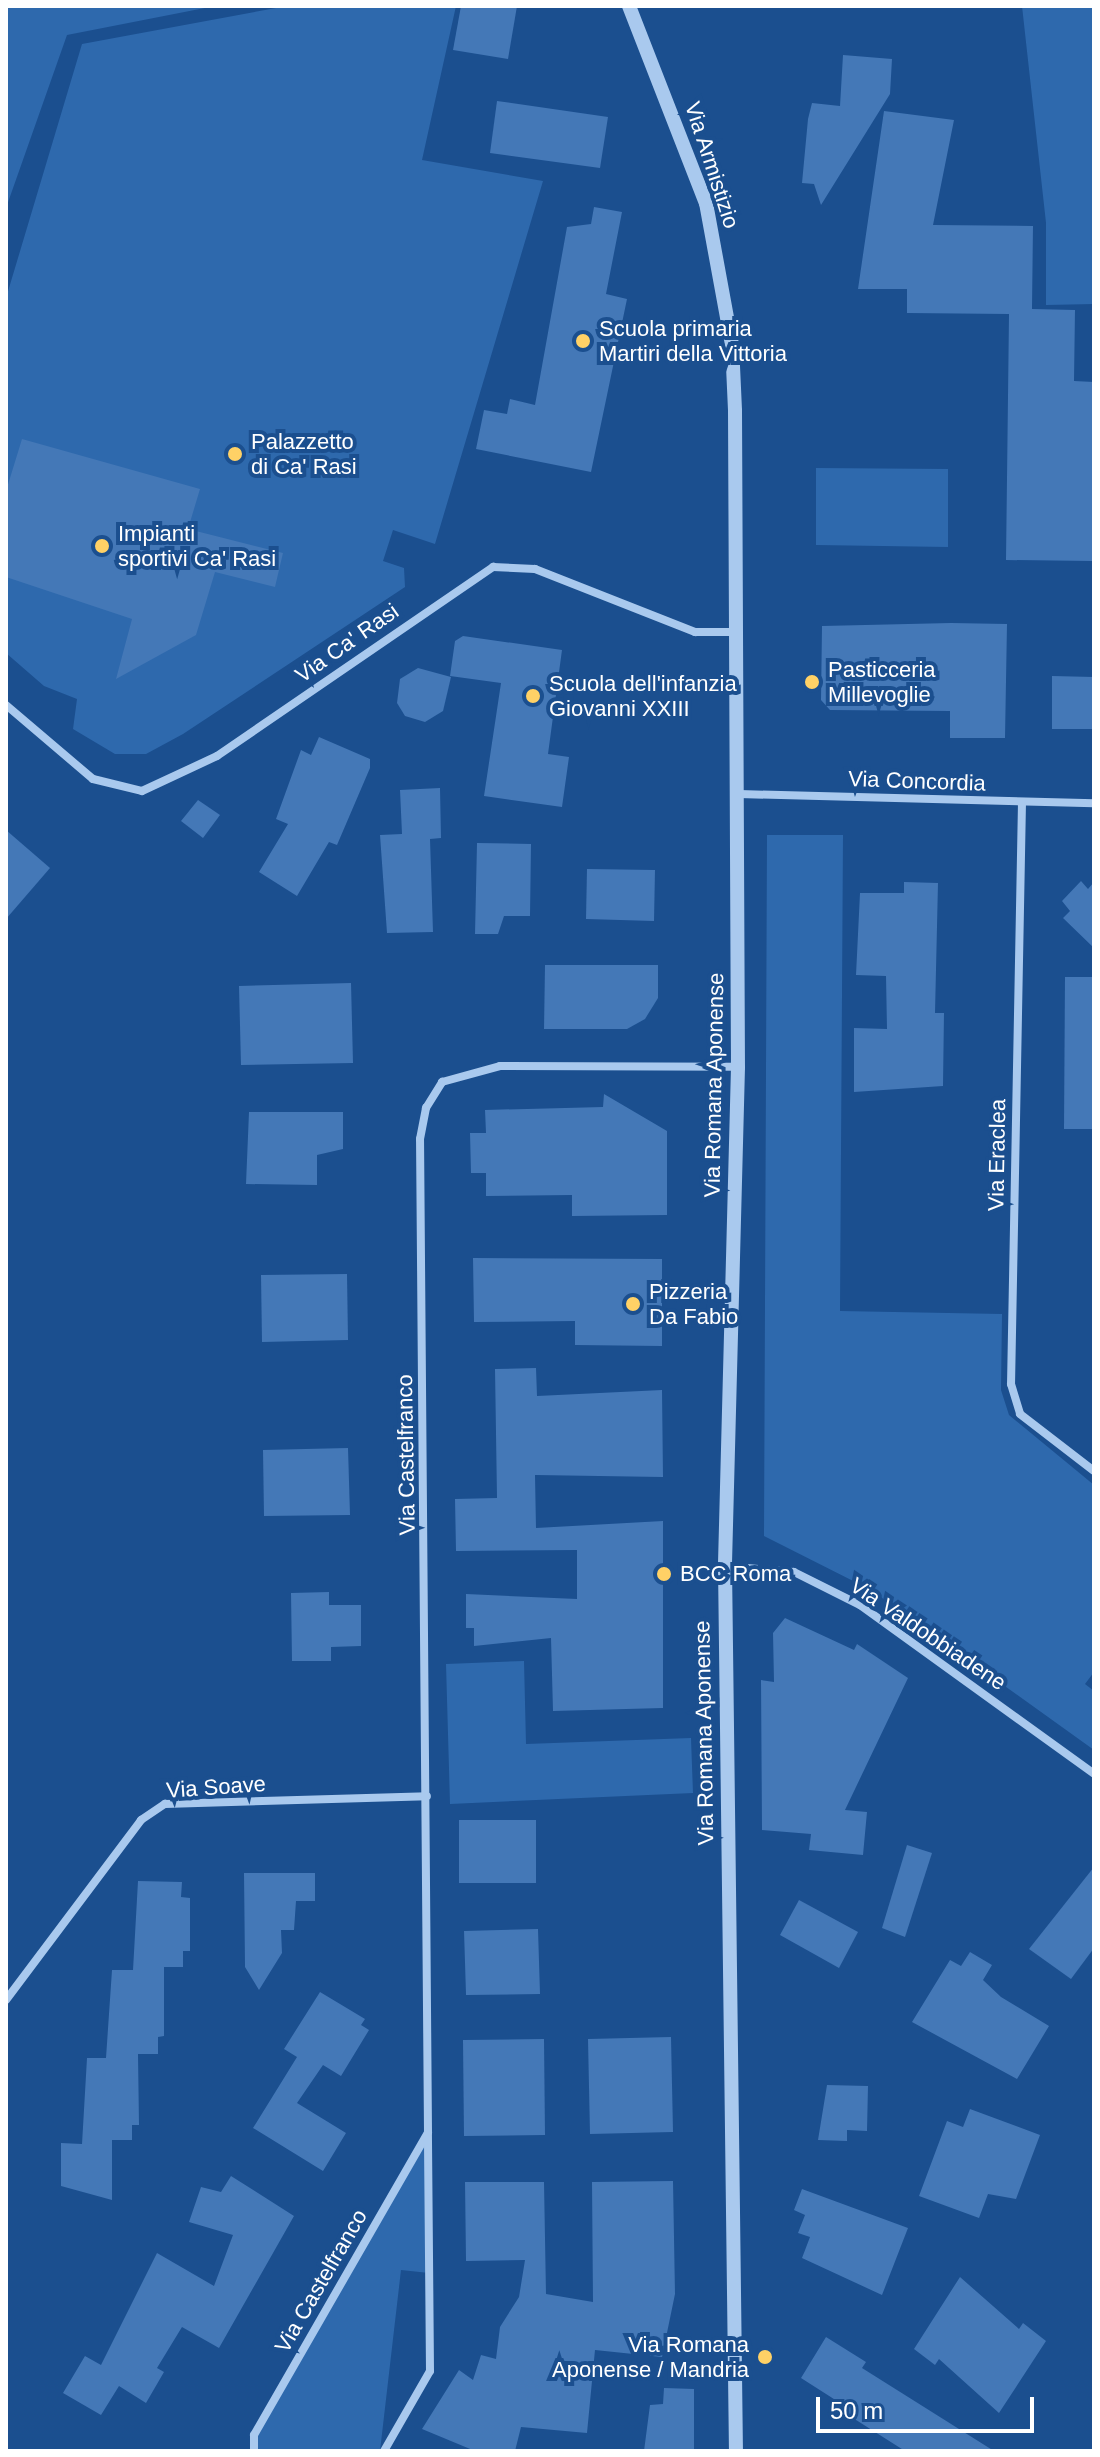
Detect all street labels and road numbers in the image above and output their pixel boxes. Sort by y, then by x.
street label: Via Armistizio [679,98,745,232]
street label: Via Ca' Rasi [290,598,404,688]
street label: Via Concordia [848,765,986,797]
street label: Via Romana Aponense [699,972,729,1198]
street label: Via Eraclea [983,1099,1011,1211]
street label: Via Castelfranco [391,1374,421,1536]
street label: Via Valdobbiadene [845,1572,1011,1696]
street label: Via Romana Aponense [689,1620,719,1846]
street label: Via Soave [165,1770,267,1804]
street label: Via Castelfranco [269,2205,373,2357]

